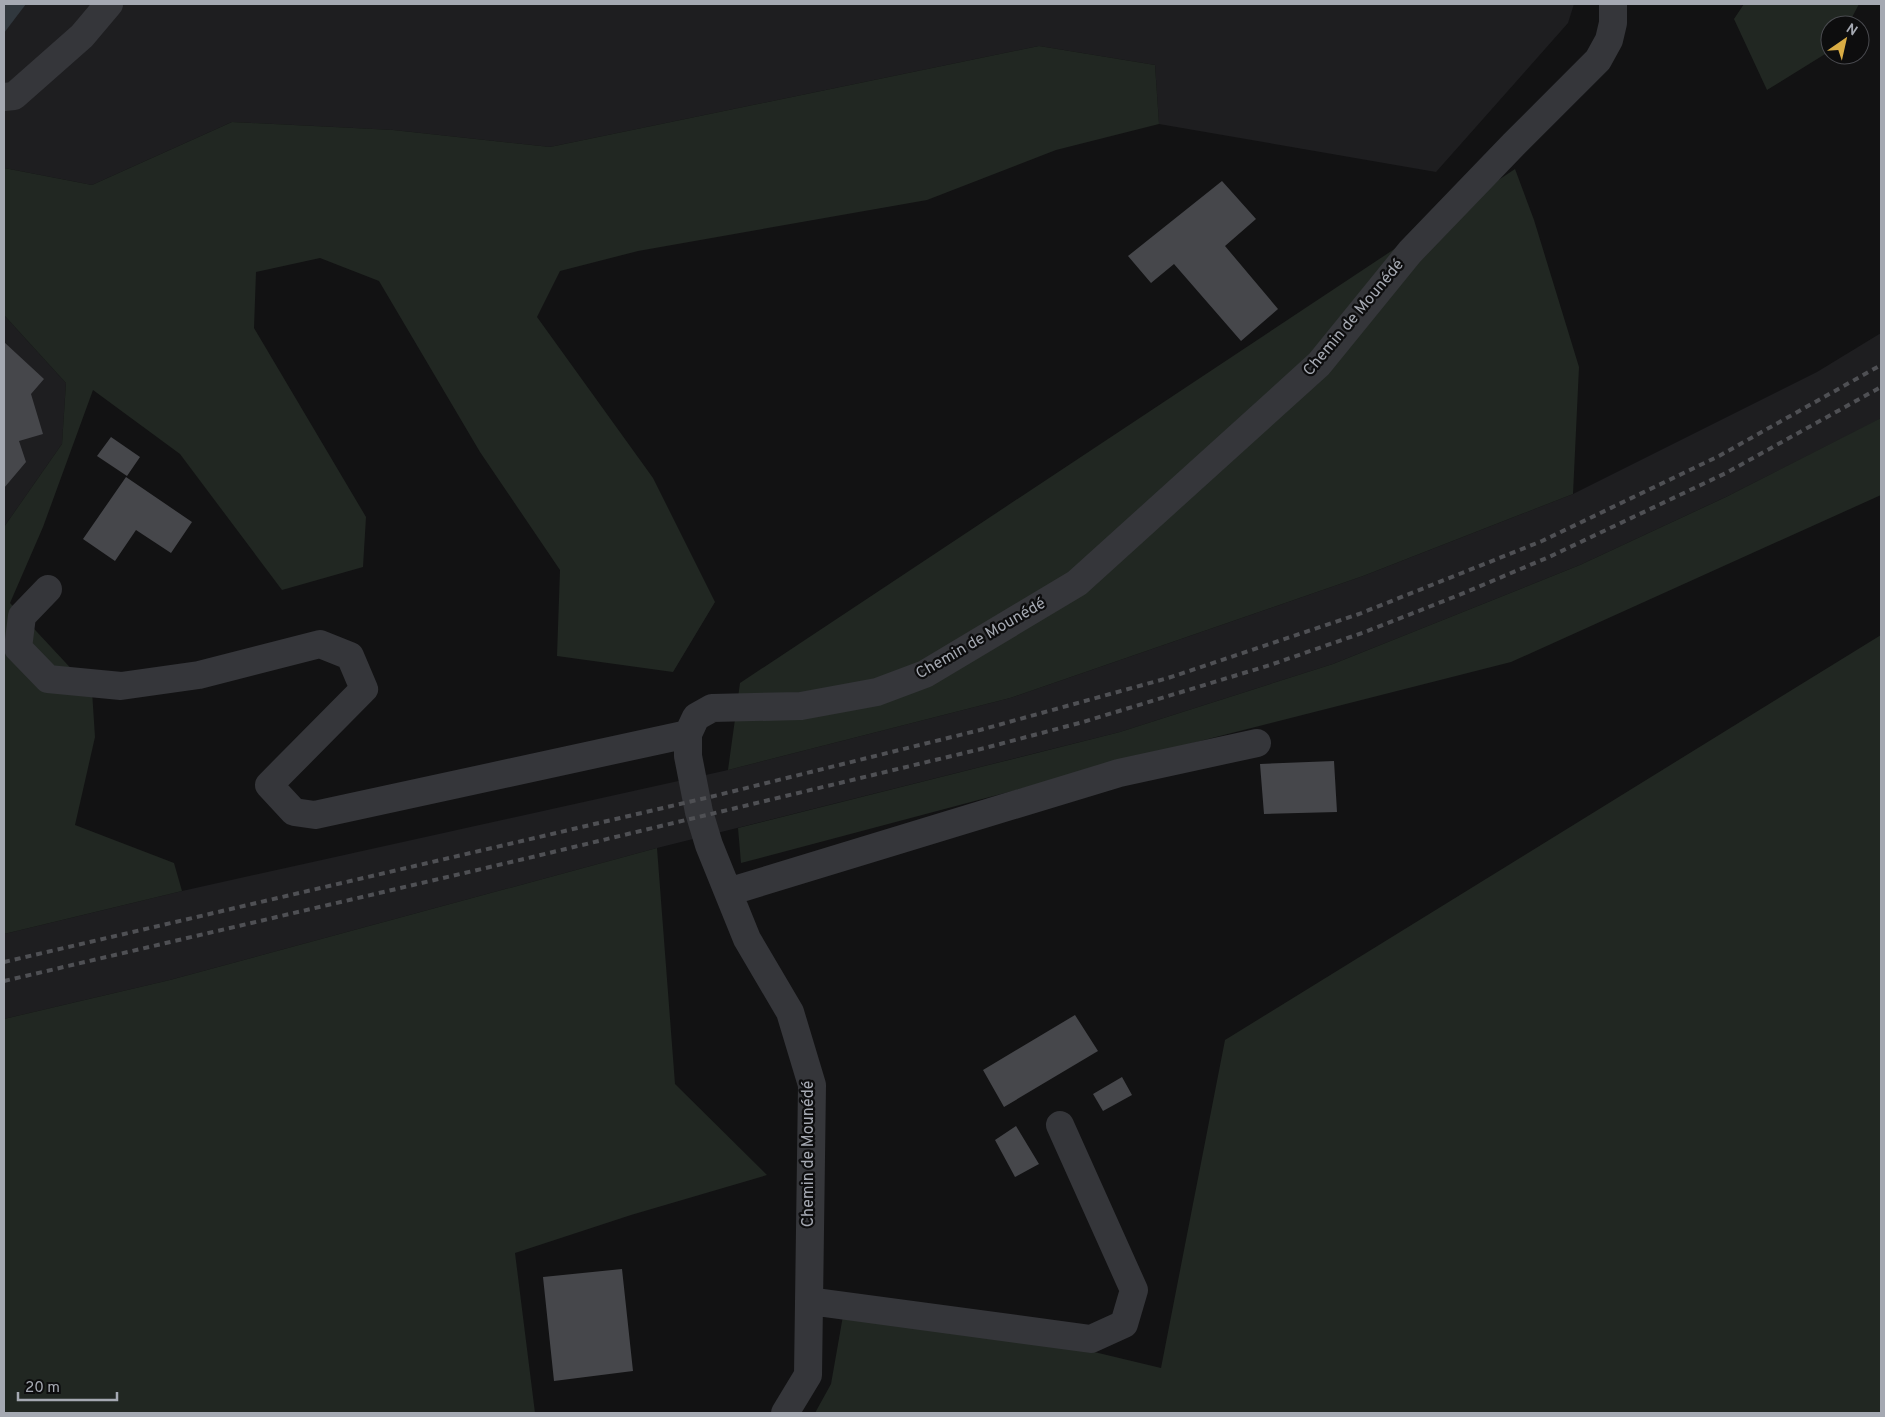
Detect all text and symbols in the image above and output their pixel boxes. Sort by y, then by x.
north arrow [1820,15,1870,65]
text: N [1843,21,1860,40]
street label: Chemin de Mounédé [1299,255,1409,381]
street label: Chemin de Mounédé [913,594,1049,684]
street label: Chemin de Mounédé [799,1081,819,1227]
scale bar [18,1370,116,1402]
text: 20 m [25,1379,60,1398]

